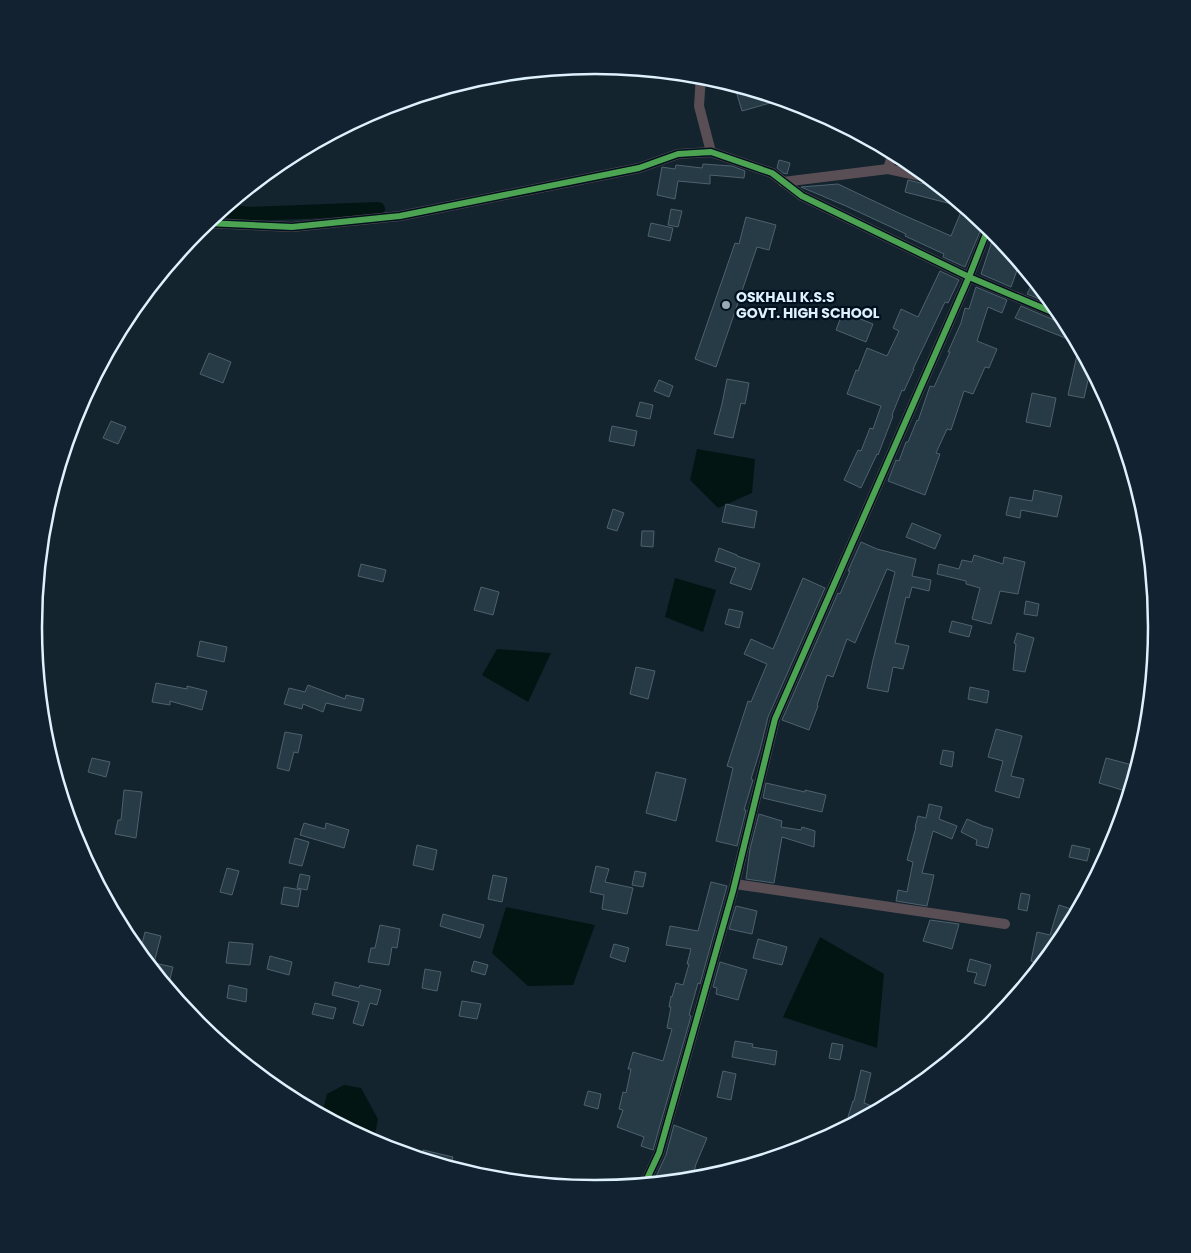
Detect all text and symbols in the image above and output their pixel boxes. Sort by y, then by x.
place label: OSKHALI K.S.S GOVT. HIGH SCHOOL [736,287,880,323]
marker: OSKHALI K.S.S GOVT. HIGH SCHOOL [720,299,732,311]

